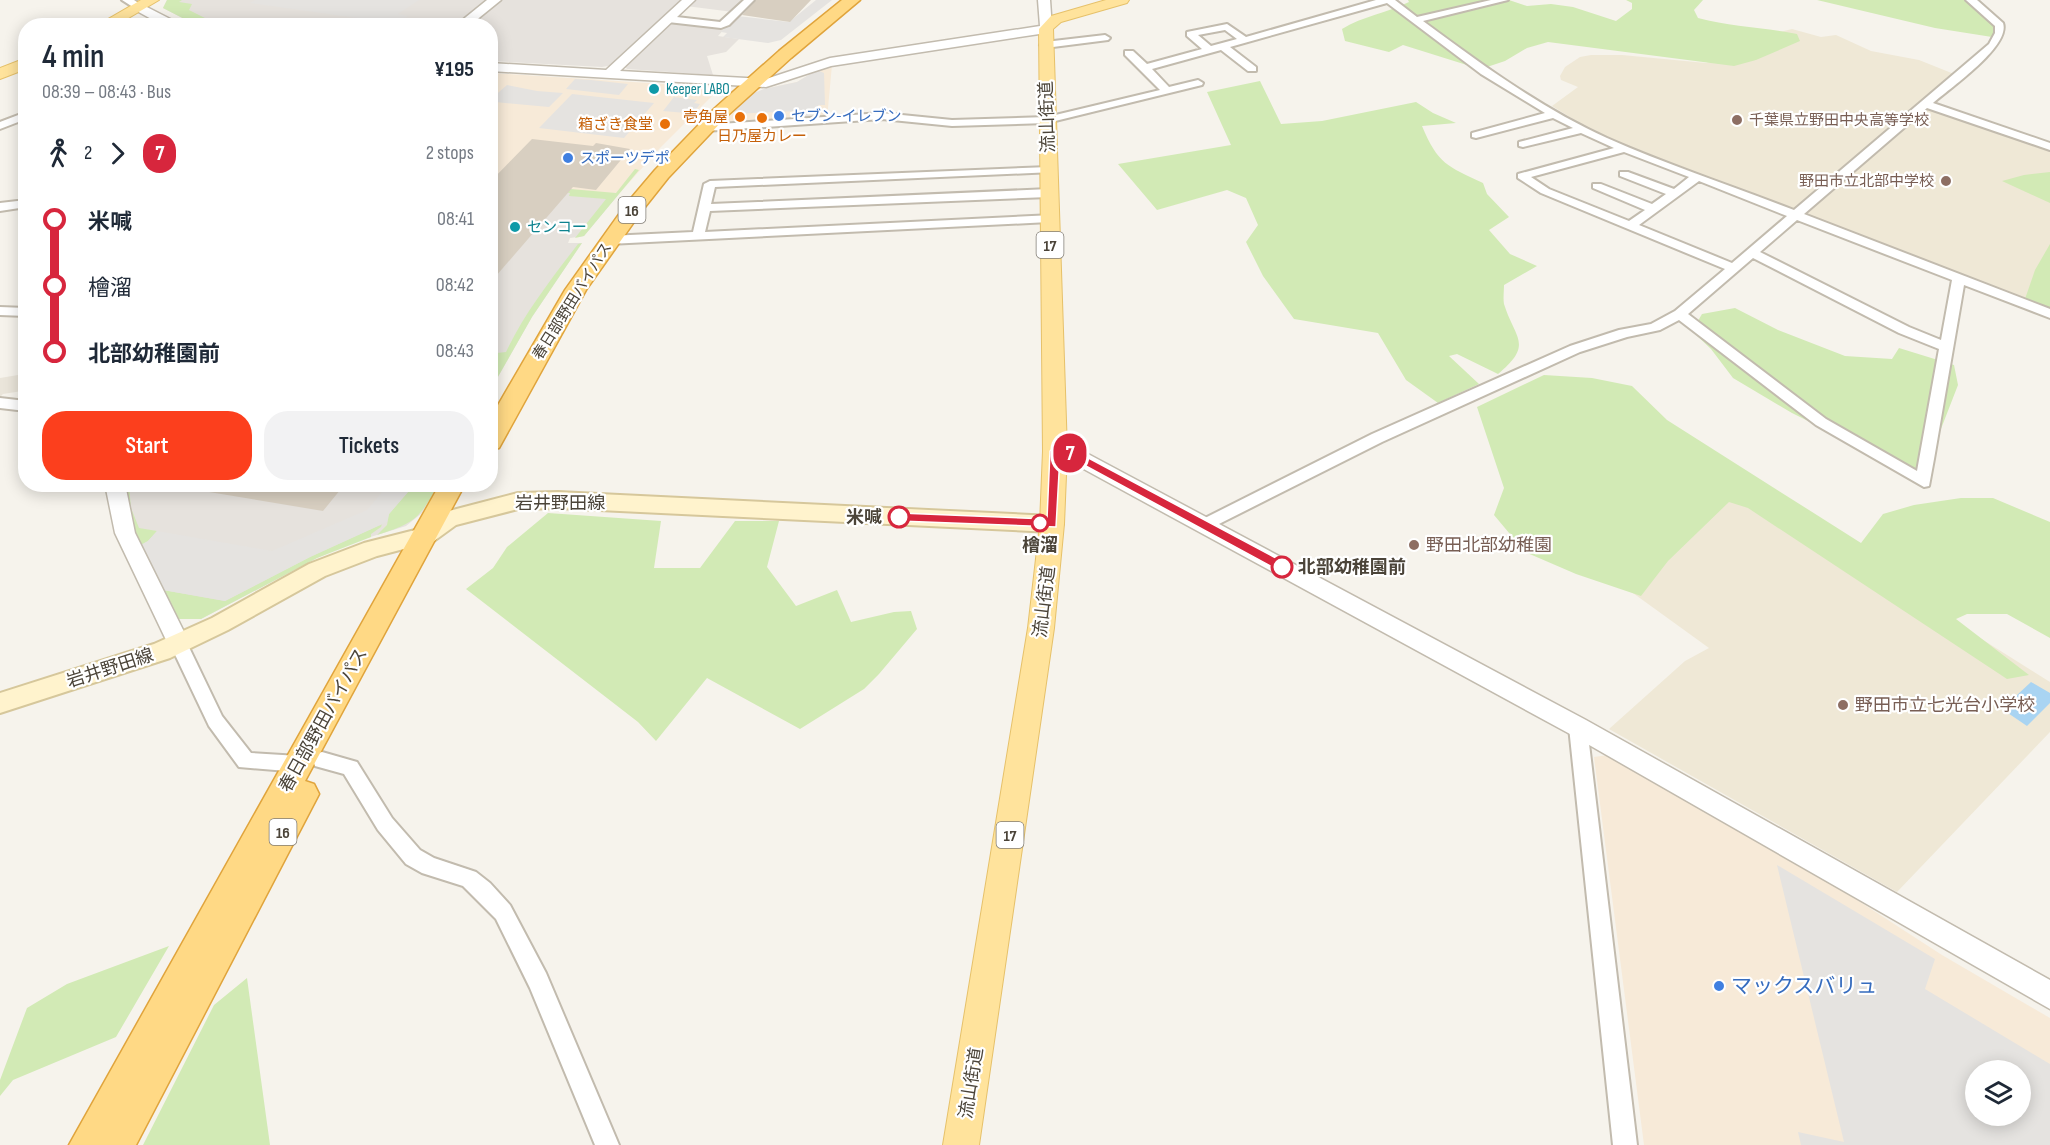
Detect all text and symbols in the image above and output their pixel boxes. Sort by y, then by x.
text: 4 min [42,37,104,77]
text: ¥195 [434,56,474,83]
text: 08:39 – 08:43 · Bus [42,80,171,104]
place label: Keeper LABO [666,80,730,99]
street label: 流山街道 [1036,81,1059,153]
marker: Keeper LABO [647,82,661,96]
place label: セブン-イレブン [791,107,902,126]
place label: 壱角屋 [683,108,728,127]
marker: セブン-イレブン [772,109,786,123]
marker: 壱角屋 [733,110,747,124]
marker: 日乃屋カレー [755,111,769,125]
place label: 千葉県立野田中央高等学校 [1749,111,1929,130]
marker: 千葉県立野田中央高等学校 [1730,113,1744,127]
place label: 箱ざき食堂 [578,115,653,134]
marker: 箱ざき食堂 [658,117,672,131]
place label: 日乃屋カレー [717,127,807,146]
icon: walk [42,137,75,170]
icon: forward [101,137,134,170]
text: 2 [84,141,92,165]
text: 7 [155,141,164,166]
text: 2 stops [426,141,474,165]
place label: スポーツデポ [580,149,670,168]
marker: スポーツデポ [561,151,575,165]
place label: 野田市立北部中学校 [1799,172,1934,191]
marker: 野田市立北部中学校 [1939,174,1953,188]
road number: 16 [618,197,646,223]
text: 08:41 [437,207,474,231]
text: 米喊 [88,209,132,236]
place label: センコー [527,218,587,237]
marker: センコー [508,220,522,234]
road number: 17 [1036,232,1064,258]
street label: 春日部野田バイパス [529,239,616,363]
text: 08:42 [436,273,474,297]
text: 檜溜 [88,275,132,302]
text: 08:43 [436,339,474,363]
text: 北部幼稚園前 [88,341,220,368]
button: Start [42,411,252,480]
button: Tickets [264,411,474,480]
line badge: 7 [1050,434,1090,472]
text: 7 [1065,441,1075,466]
street label: 岩井野田線 [515,493,605,514]
marker: 米喊 [888,506,910,528]
place label: 米喊 [846,507,882,528]
marker: 檜溜 [1031,514,1049,532]
place label: 檜溜 [1022,535,1058,556]
place label: 野田北部幼稚園 [1426,535,1552,556]
marker: 野田北部幼稚園 [1407,538,1421,552]
marker: 北部幼稚園前 [1271,556,1293,578]
place label: 北部幼稚園前 [1298,557,1406,578]
street label: 流山街道 [1030,565,1059,639]
street label: 春日部野田バイパス [275,644,372,796]
street label: 岩井野田線 [64,645,156,692]
place label: 野田市立七光台小学校 [1855,695,2035,716]
marker: 野田市立七光台小学校 [1836,698,1850,712]
road number: 16 [270,819,296,845]
road number: 17 [996,822,1024,848]
place label: マックスバリュ [1731,974,1877,999]
marker: マックスバリュ [1712,979,1726,993]
street label: 流山街道 [955,1046,987,1120]
map controls [1965,1060,2031,1126]
button: layers [1965,1060,2031,1126]

